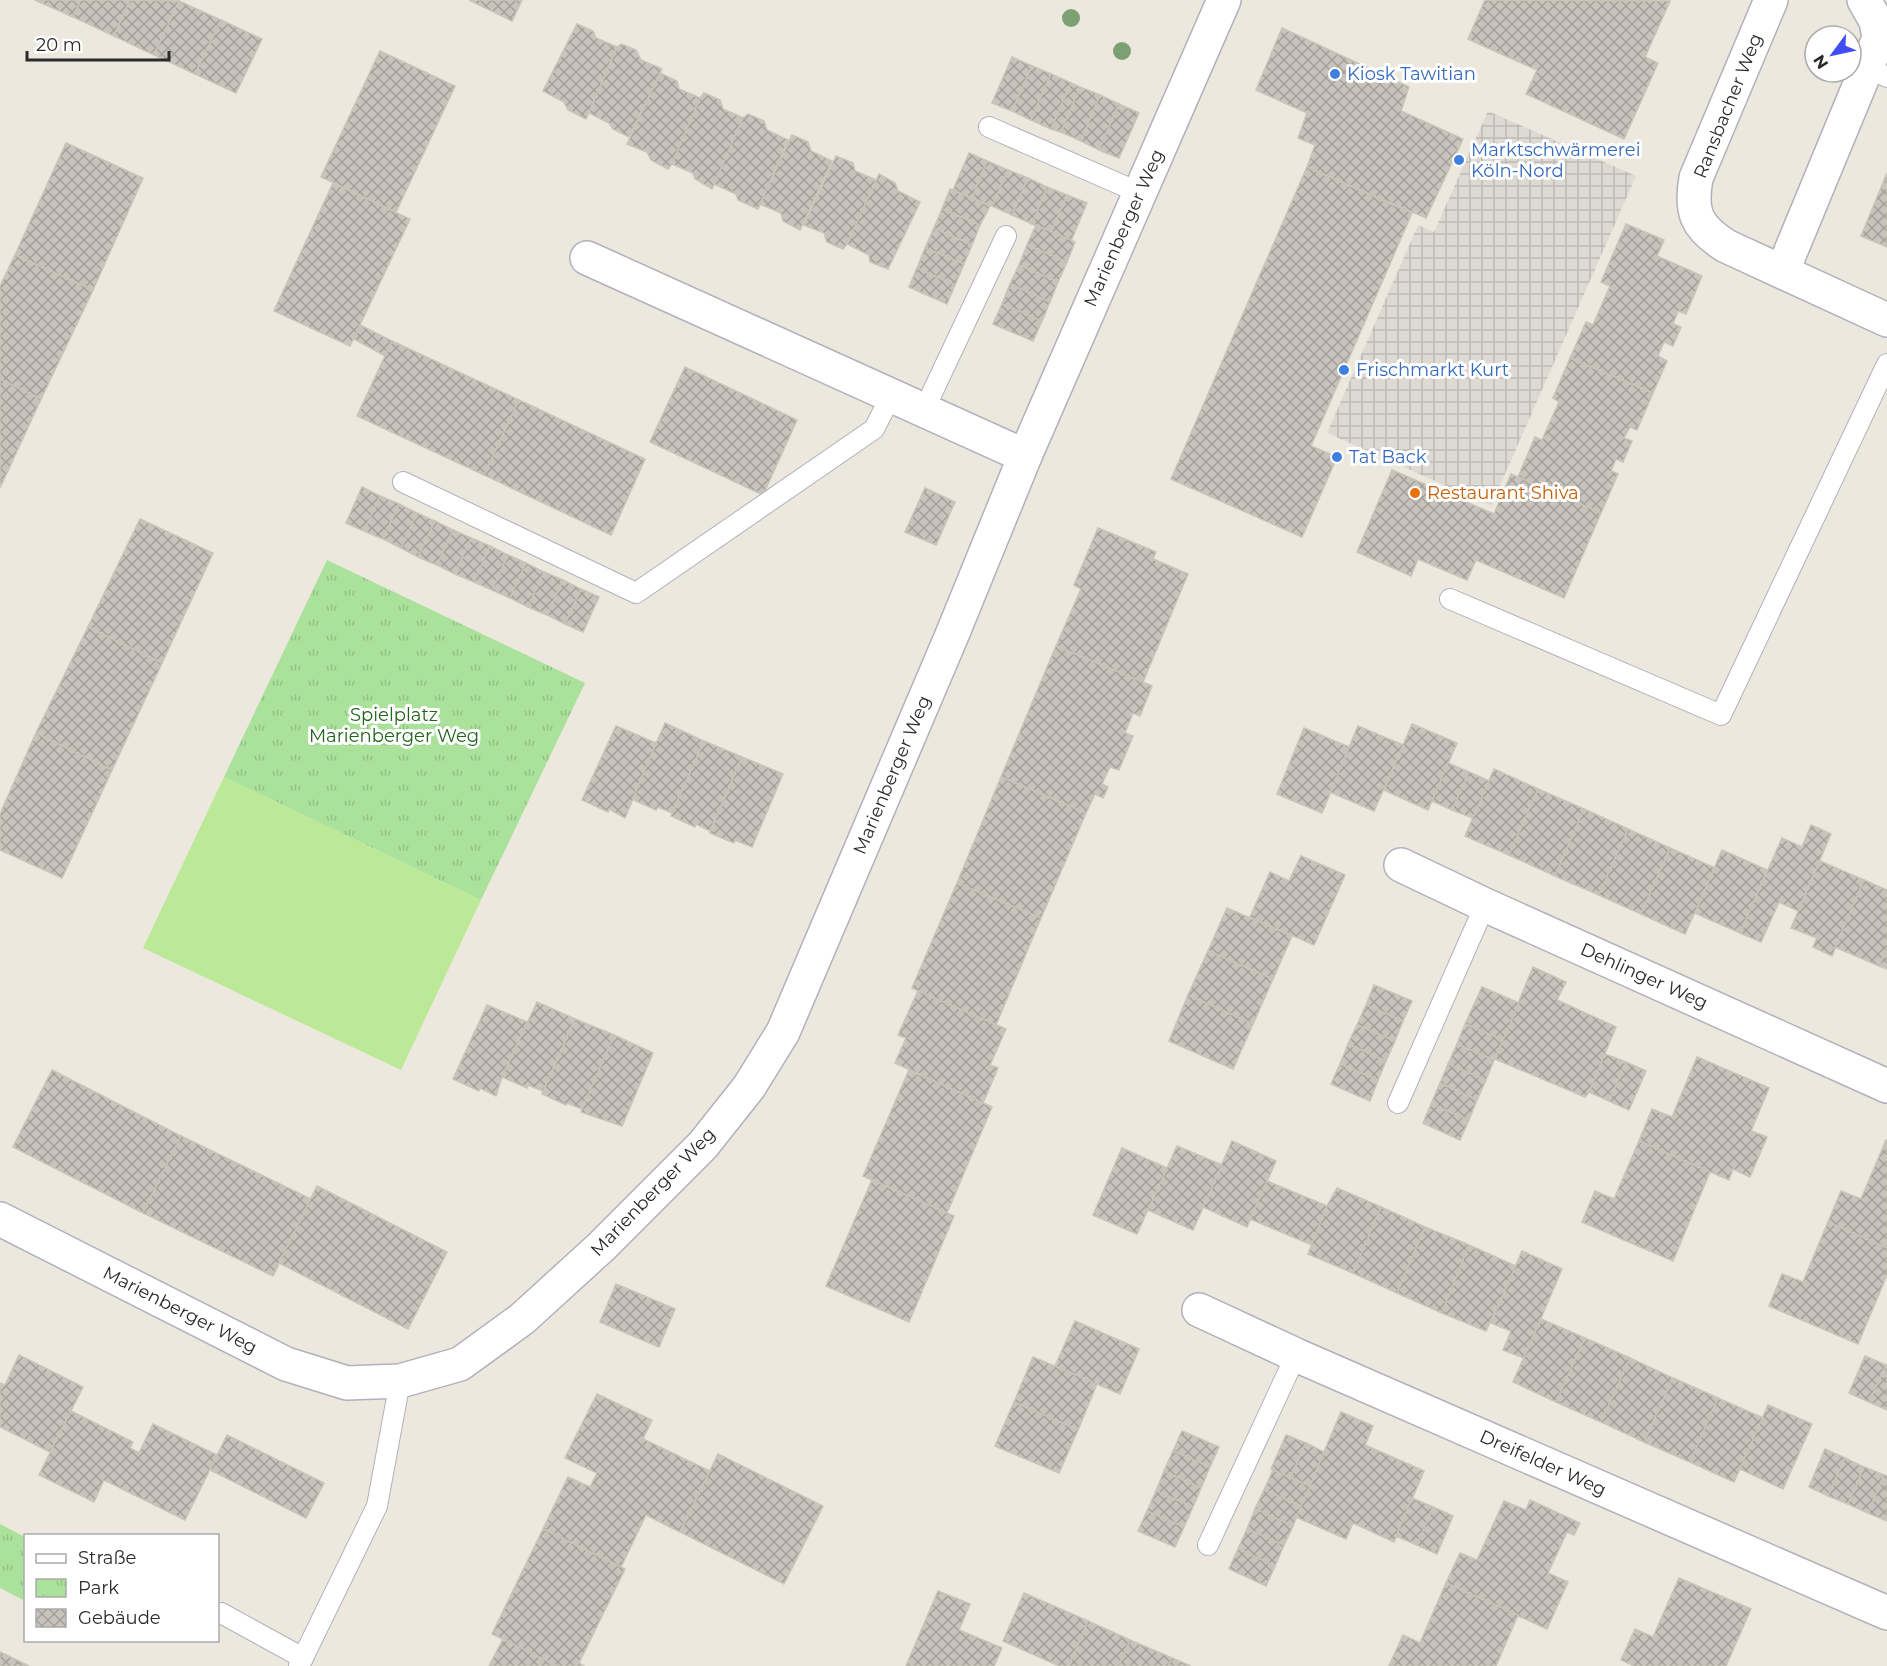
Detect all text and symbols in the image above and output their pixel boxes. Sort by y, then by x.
scale bar [27,24,170,62]
north arrow [1803,24,1863,84]
street label: Ransbacher Weg [1689,30,1767,182]
text: 20 m [36,34,82,56]
text: N [1809,51,1832,72]
place label: Kiosk Tawitian [1347,63,1476,85]
marker: Kiosk Tawitian [1328,67,1342,81]
place label: Marktschwärmerei Köln-Nord [1471,139,1641,182]
street label: Marienberger Weg [1079,146,1169,310]
marker: Marktschwärmerei Köln-Nord [1452,153,1466,167]
place label: Frischmarkt Kurt [1356,359,1509,381]
marker: Frischmarkt Kurt [1337,363,1351,377]
place label: Tat Back [1349,446,1427,468]
marker: Tat Back [1330,450,1344,464]
place label: Restaurant Shiva [1427,482,1579,504]
marker: Restaurant Shiva [1408,486,1422,500]
street label: Marienberger Weg [849,692,935,858]
park label: Spielplatz Marienberger Weg [309,704,479,747]
street label: Dehlinger Weg [1577,938,1711,1014]
street label: Marienberger Weg [586,1123,720,1261]
street label: Marienberger Weg [99,1262,261,1358]
street label: Dreifelder Weg [1476,1425,1610,1501]
legend [24,1534,219,1642]
text: Straße [78,1547,137,1569]
text: Park [78,1577,119,1599]
text: Gebäude [78,1607,161,1629]

